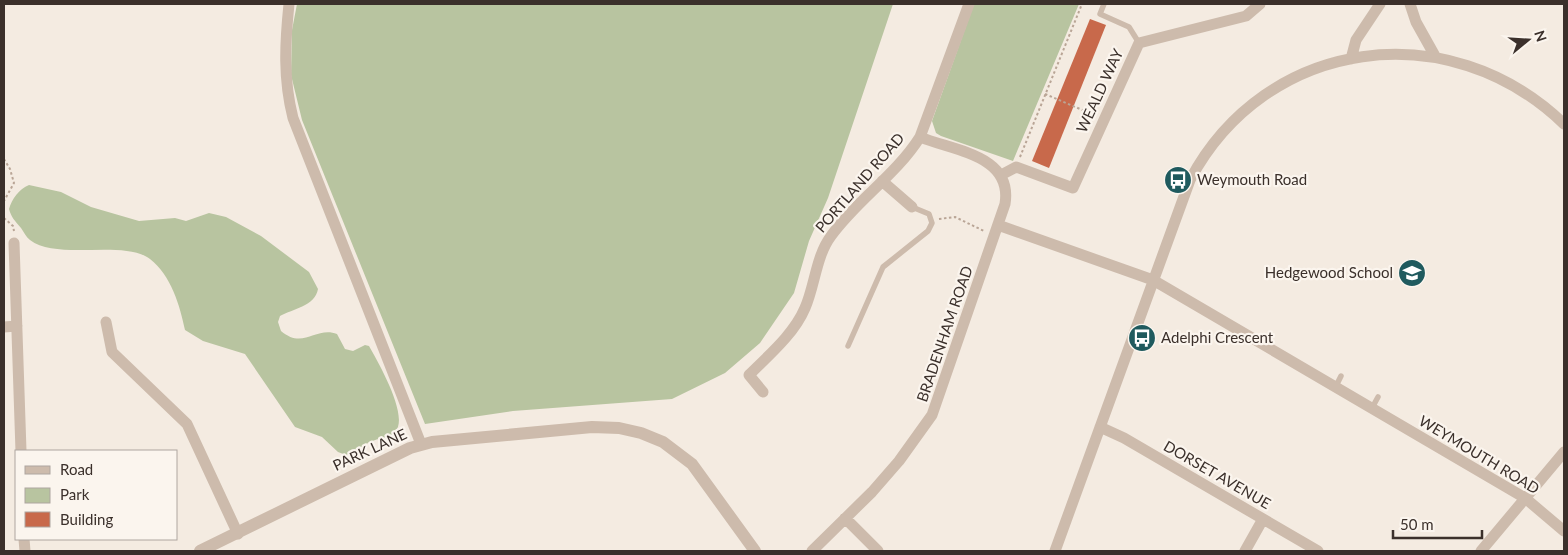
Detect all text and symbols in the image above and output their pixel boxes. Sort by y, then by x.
north arrow [1503,15,1553,65]
text: N [1531,28,1551,44]
street label: WEALD WAY [1072,45,1127,135]
street label: PORTLAND ROAD [811,129,907,236]
bus stop icon: Weymouth Road [1163,165,1193,195]
place label: Weymouth Road [1197,170,1307,188]
school or university icon: Hedgewood School [1397,258,1427,288]
street label: BRADENHAM ROAD [912,263,976,404]
place label: Hedgewood School [1265,263,1393,281]
bus stop icon: Adelphi Crescent [1127,323,1157,353]
place label: Adelphi Crescent [1161,328,1274,346]
street label: WEYMOUTH ROAD [1416,411,1543,497]
street label: PARK LANE [330,424,409,474]
street label: DORSET AVENUE [1161,436,1274,512]
legend [15,450,178,540]
text: Road [60,460,93,478]
text: Park [60,485,90,503]
scale bar [1393,508,1482,540]
text: Building [60,510,113,528]
text: 50 m [1400,515,1434,533]

